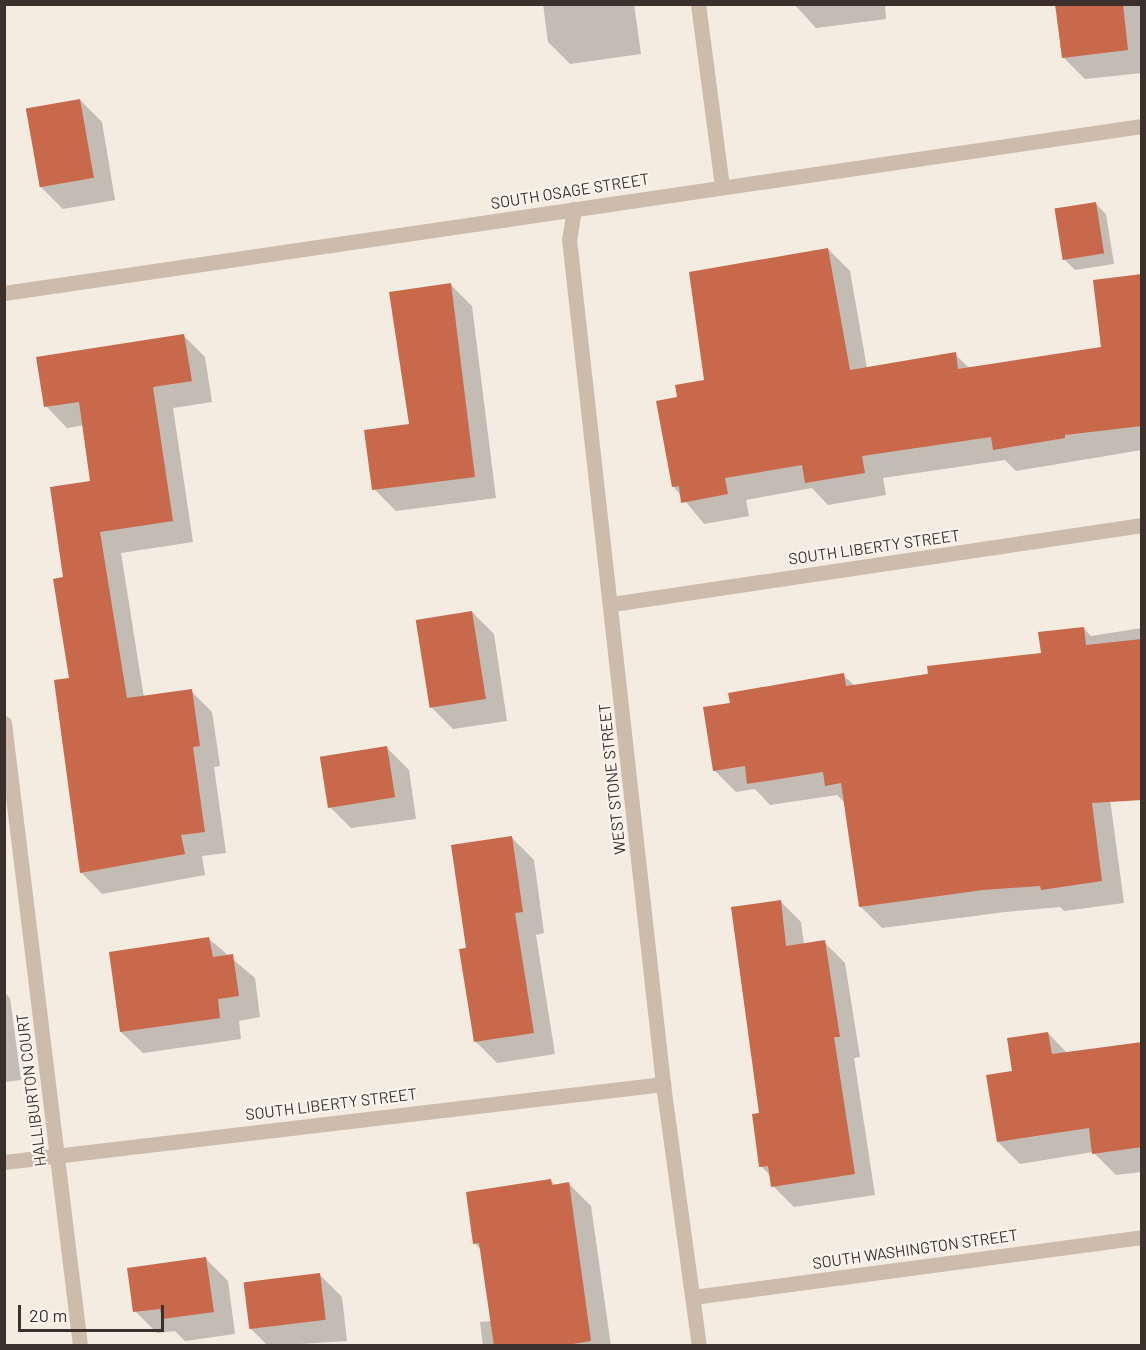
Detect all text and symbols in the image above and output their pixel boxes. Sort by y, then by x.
street label: SOUTH OSAGE STREET [489,169,651,213]
street label: SOUTH LIBERTY STREET [787,525,961,569]
street label: WEST STONE STREET [595,702,629,856]
street label: HALLIBURTON COURT [12,1012,50,1168]
street label: SOUTH LIBERTY STREET [244,1084,418,1124]
street label: SOUTH WASHINGTON STREET [811,1225,1019,1273]
scale bar [21,1293,166,1331]
text: 20 m [29,1304,67,1326]

